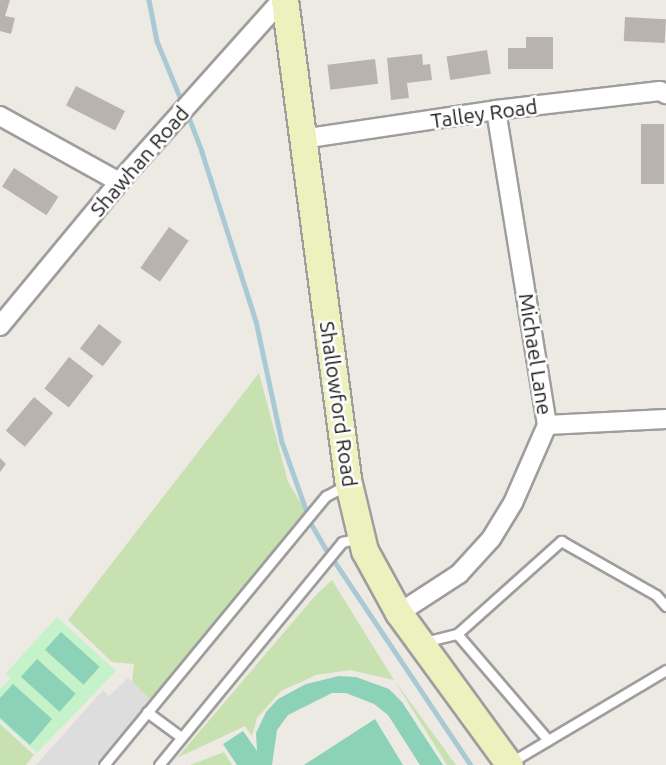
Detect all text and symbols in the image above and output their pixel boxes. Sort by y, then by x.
street label: Talley Road [429,93,539,133]
street label: Shawhan Road [84,101,194,221]
street label: Michael Lane [514,291,558,417]
street label: Shallowford Road [315,320,363,488]

